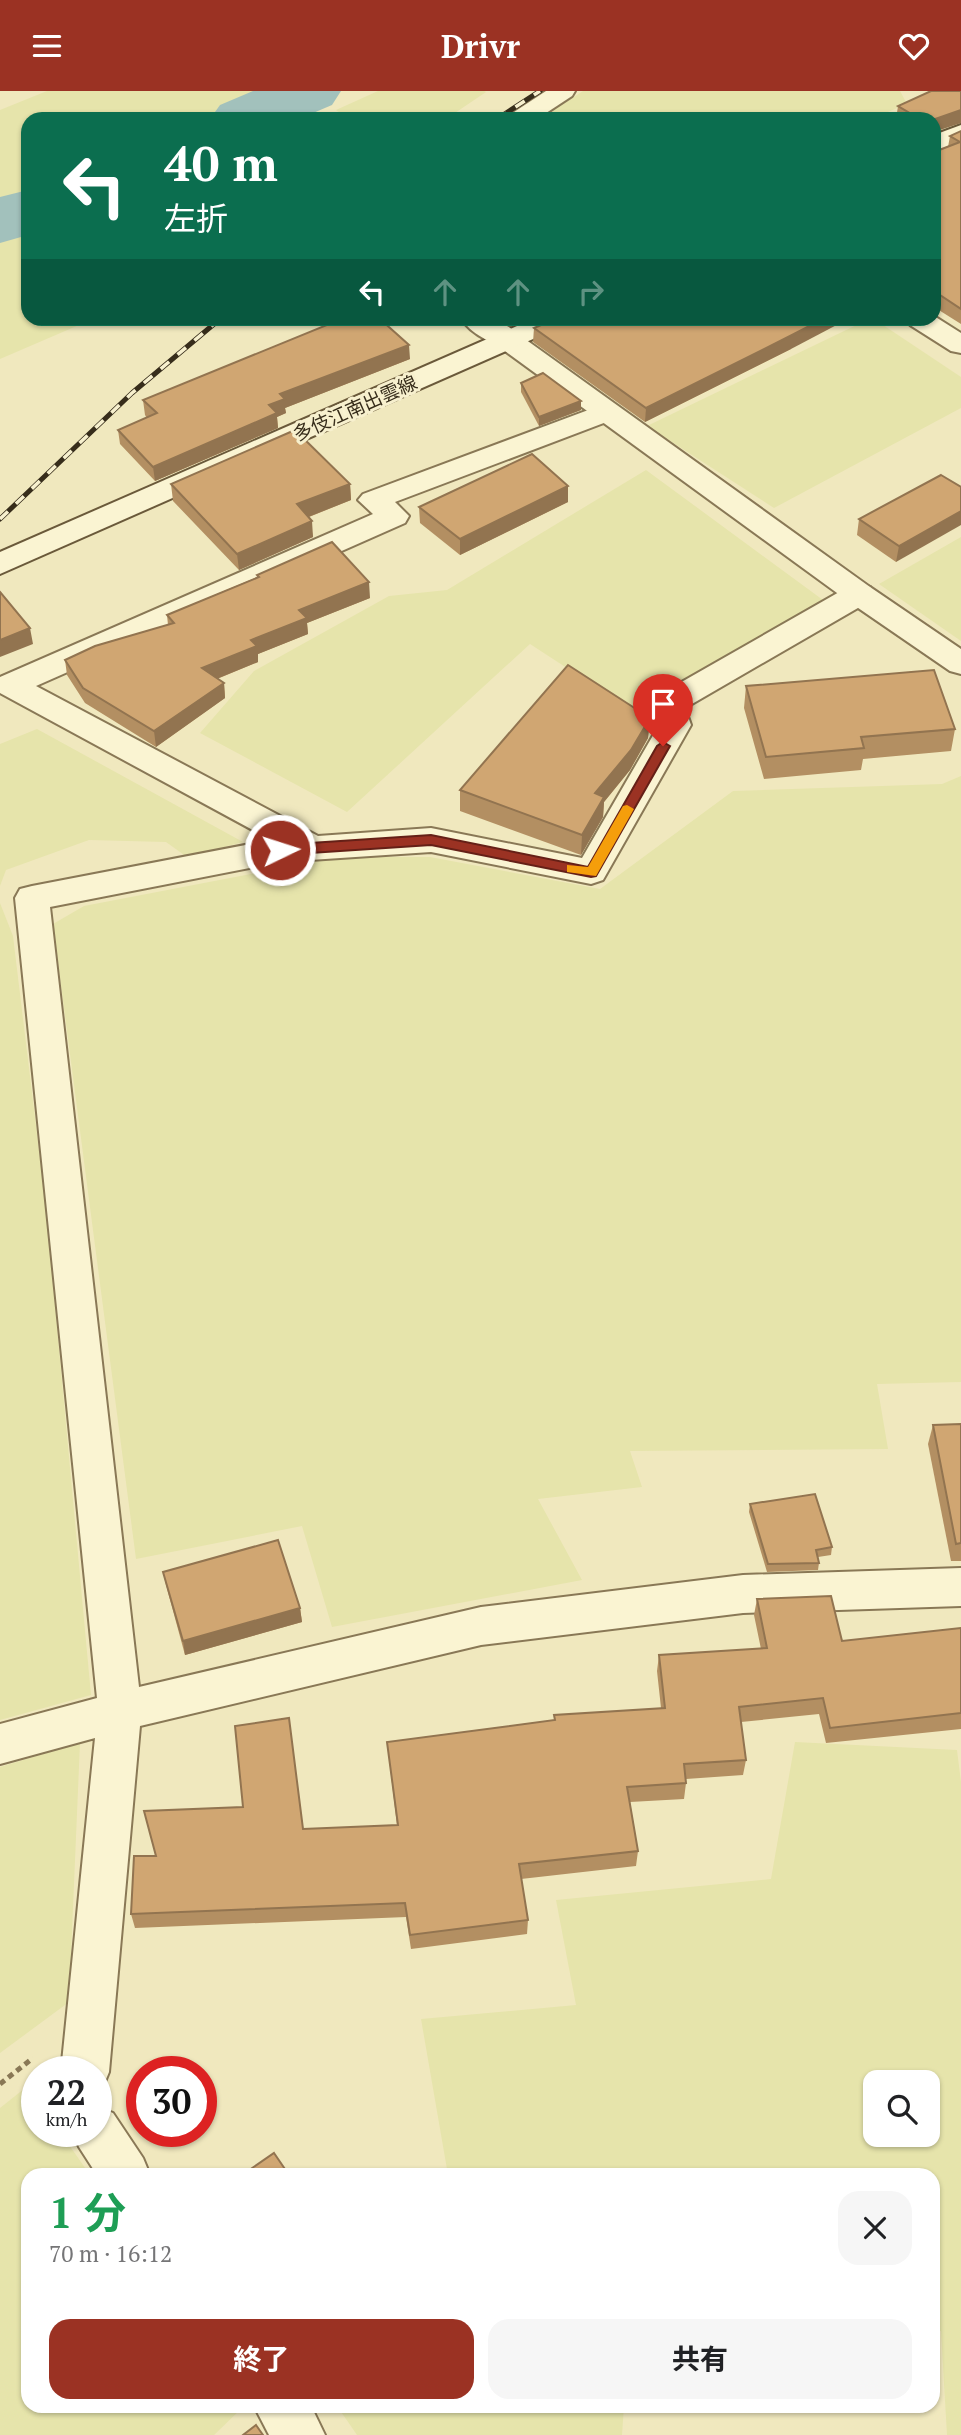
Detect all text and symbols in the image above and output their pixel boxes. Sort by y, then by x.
text: Drivr [441,25,520,67]
icon: menu [28,27,66,65]
icon: heart [895,27,933,65]
text: 40 m [164,130,278,195]
icon: left [49,140,140,231]
text: 左折 [164,197,228,239]
icon: left [353,273,391,311]
icon: ahead [426,273,464,311]
icon: ahead [499,273,537,311]
icon: right [572,273,610,311]
street label: 多伎江南出雲線 [289,369,421,446]
pin [633,674,693,746]
icon: arrive [644,685,682,723]
position arrow [243,813,317,887]
speed limit sign: 30 [126,2056,217,2147]
text: 22 [47,2069,86,2115]
map controls [863,2070,940,2147]
button: search [863,2070,940,2147]
text: km/h [46,2107,87,2131]
text: 1 分 [49,2184,126,2240]
button: close [838,2191,912,2265]
text: 70 m · 16:12 [49,2238,172,2269]
button: 終了 [49,2319,474,2399]
button: 共有 [488,2319,912,2399]

